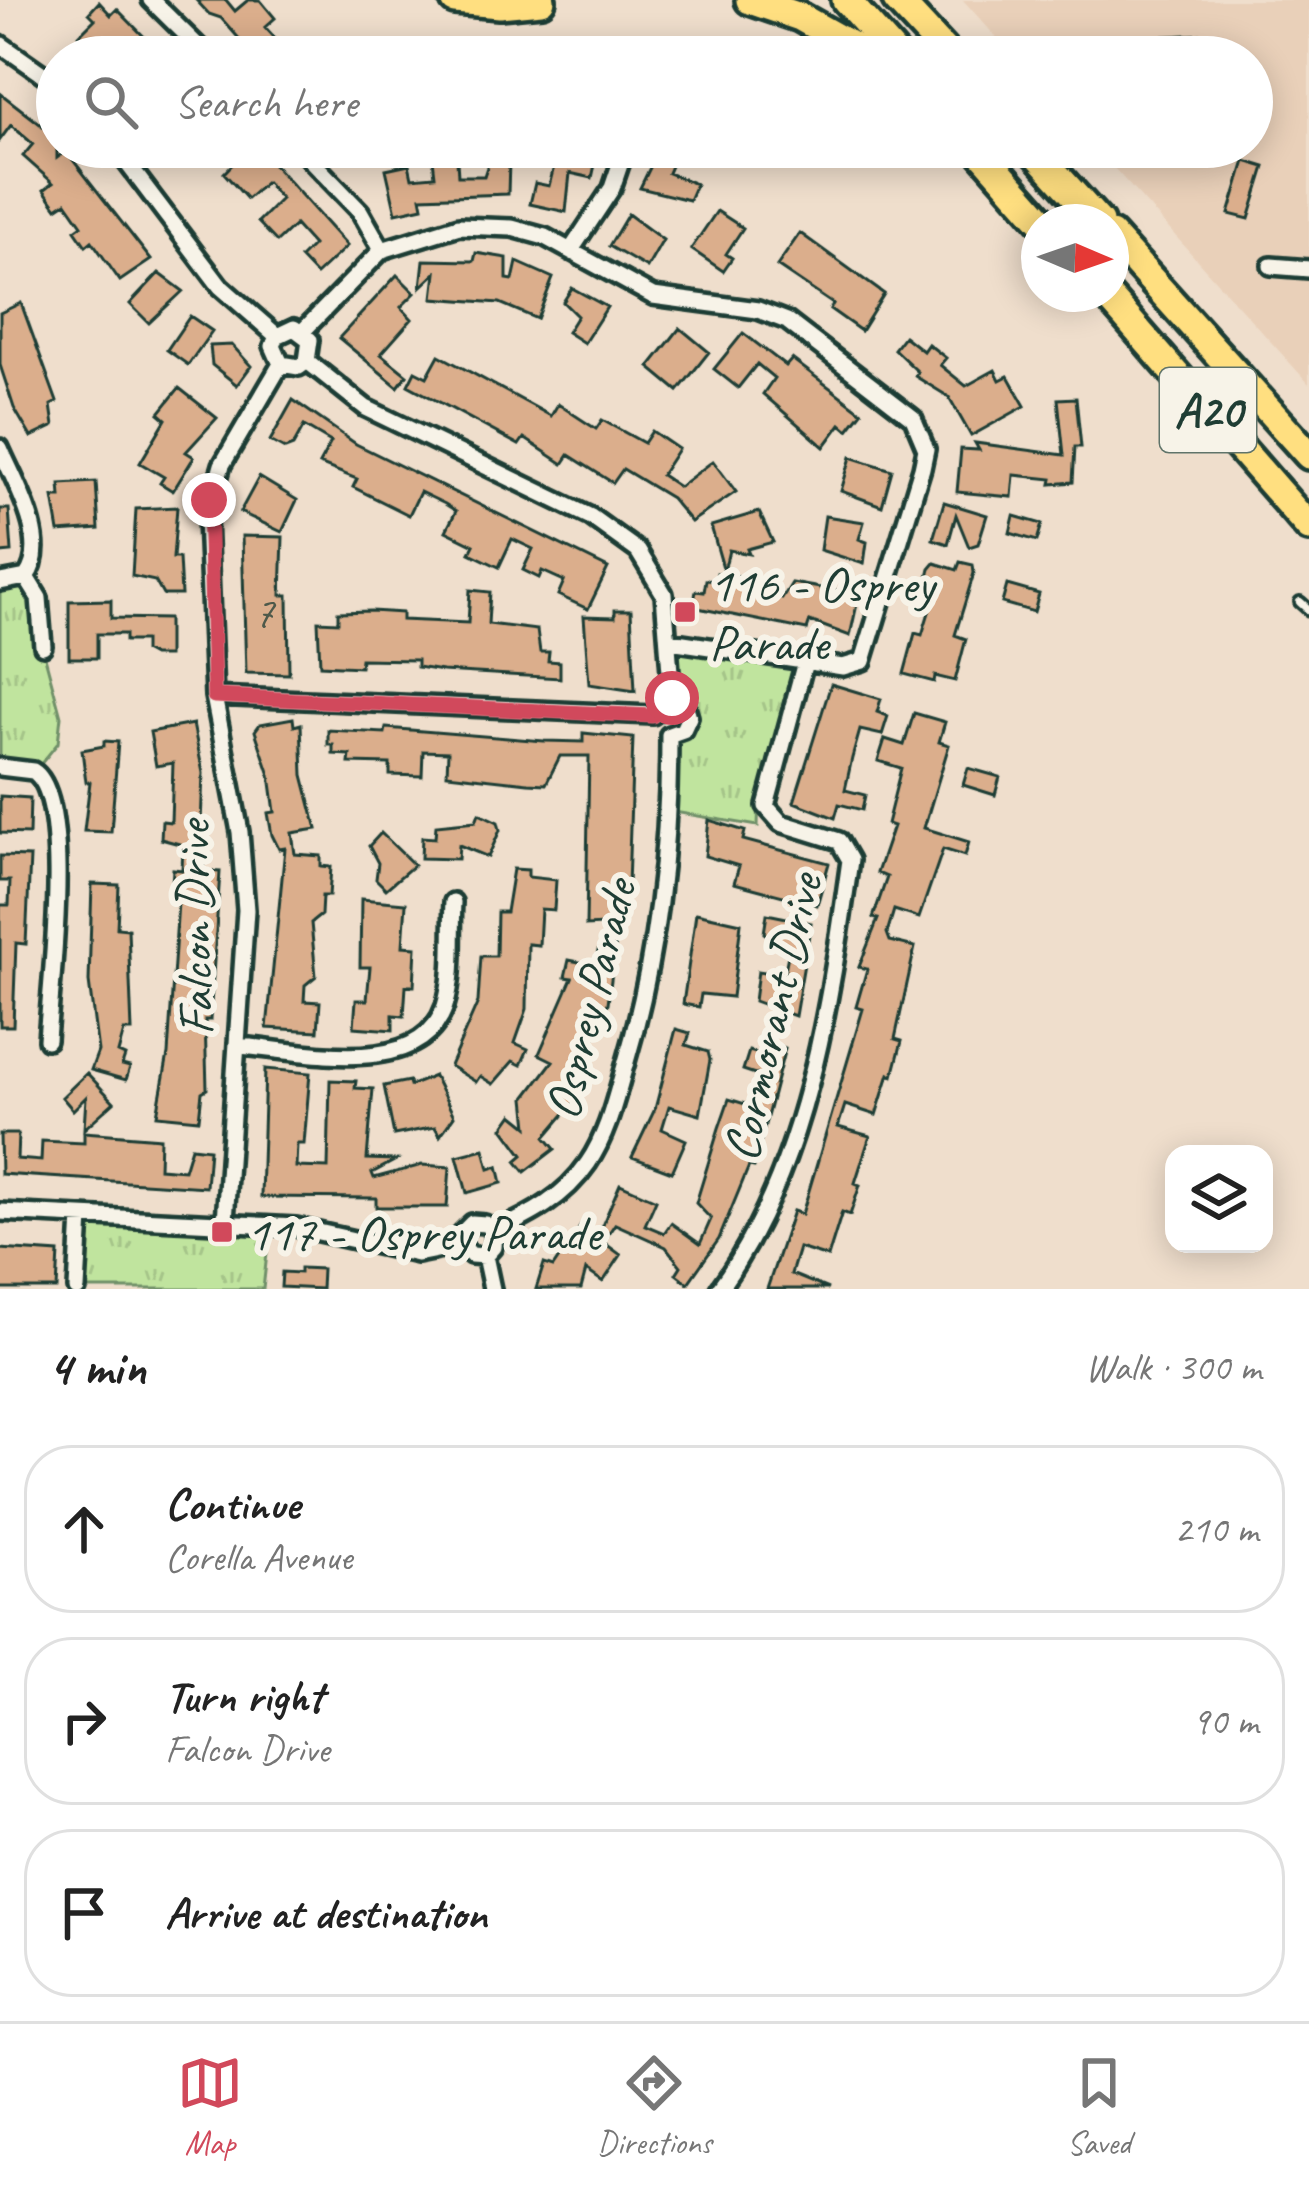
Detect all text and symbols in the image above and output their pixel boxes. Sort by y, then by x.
search box [36,36,1273,168]
icon: search [78,69,144,135]
text: Search here [174,74,357,131]
north arrow [1021,204,1129,312]
road number: A20 [1160,368,1256,452]
route end [182,473,236,527]
place label: 116 - Osprey Parade [709,552,938,675]
house number: 7 [254,584,277,641]
marker: 116 - Osprey Parade [672,599,698,625]
route start [645,671,699,725]
street label: Falcon Drive [160,816,228,1036]
street label: Cormorant Drive [708,864,837,1167]
street label: Osprey Parade [529,870,651,1126]
map controls [1165,1145,1273,1253]
button: layers [1165,1145,1273,1253]
place label: 117 - Osprey Parade [246,1201,604,1265]
marker: 117 - Osprey Parade [209,1219,235,1245]
text: 4 min [48,1335,146,1399]
text: Walk · 300 m [1085,1343,1261,1392]
text: Continue [165,1476,299,1533]
icon: ahead [51,1496,117,1562]
text: 210 m [1174,1505,1258,1554]
text: Corella Avenue [165,1533,352,1582]
text: Turn right [165,1668,323,1725]
icon: right [51,1688,117,1754]
text: 90 m [1192,1697,1258,1746]
text: Falcon Drive [165,1725,329,1774]
icon: arrive [51,1880,117,1946]
text: Arrive at destination [165,1885,487,1942]
tab: Map [177,2050,243,2164]
tab: Directions [597,2050,712,2164]
tab: Saved [1066,2050,1132,2164]

